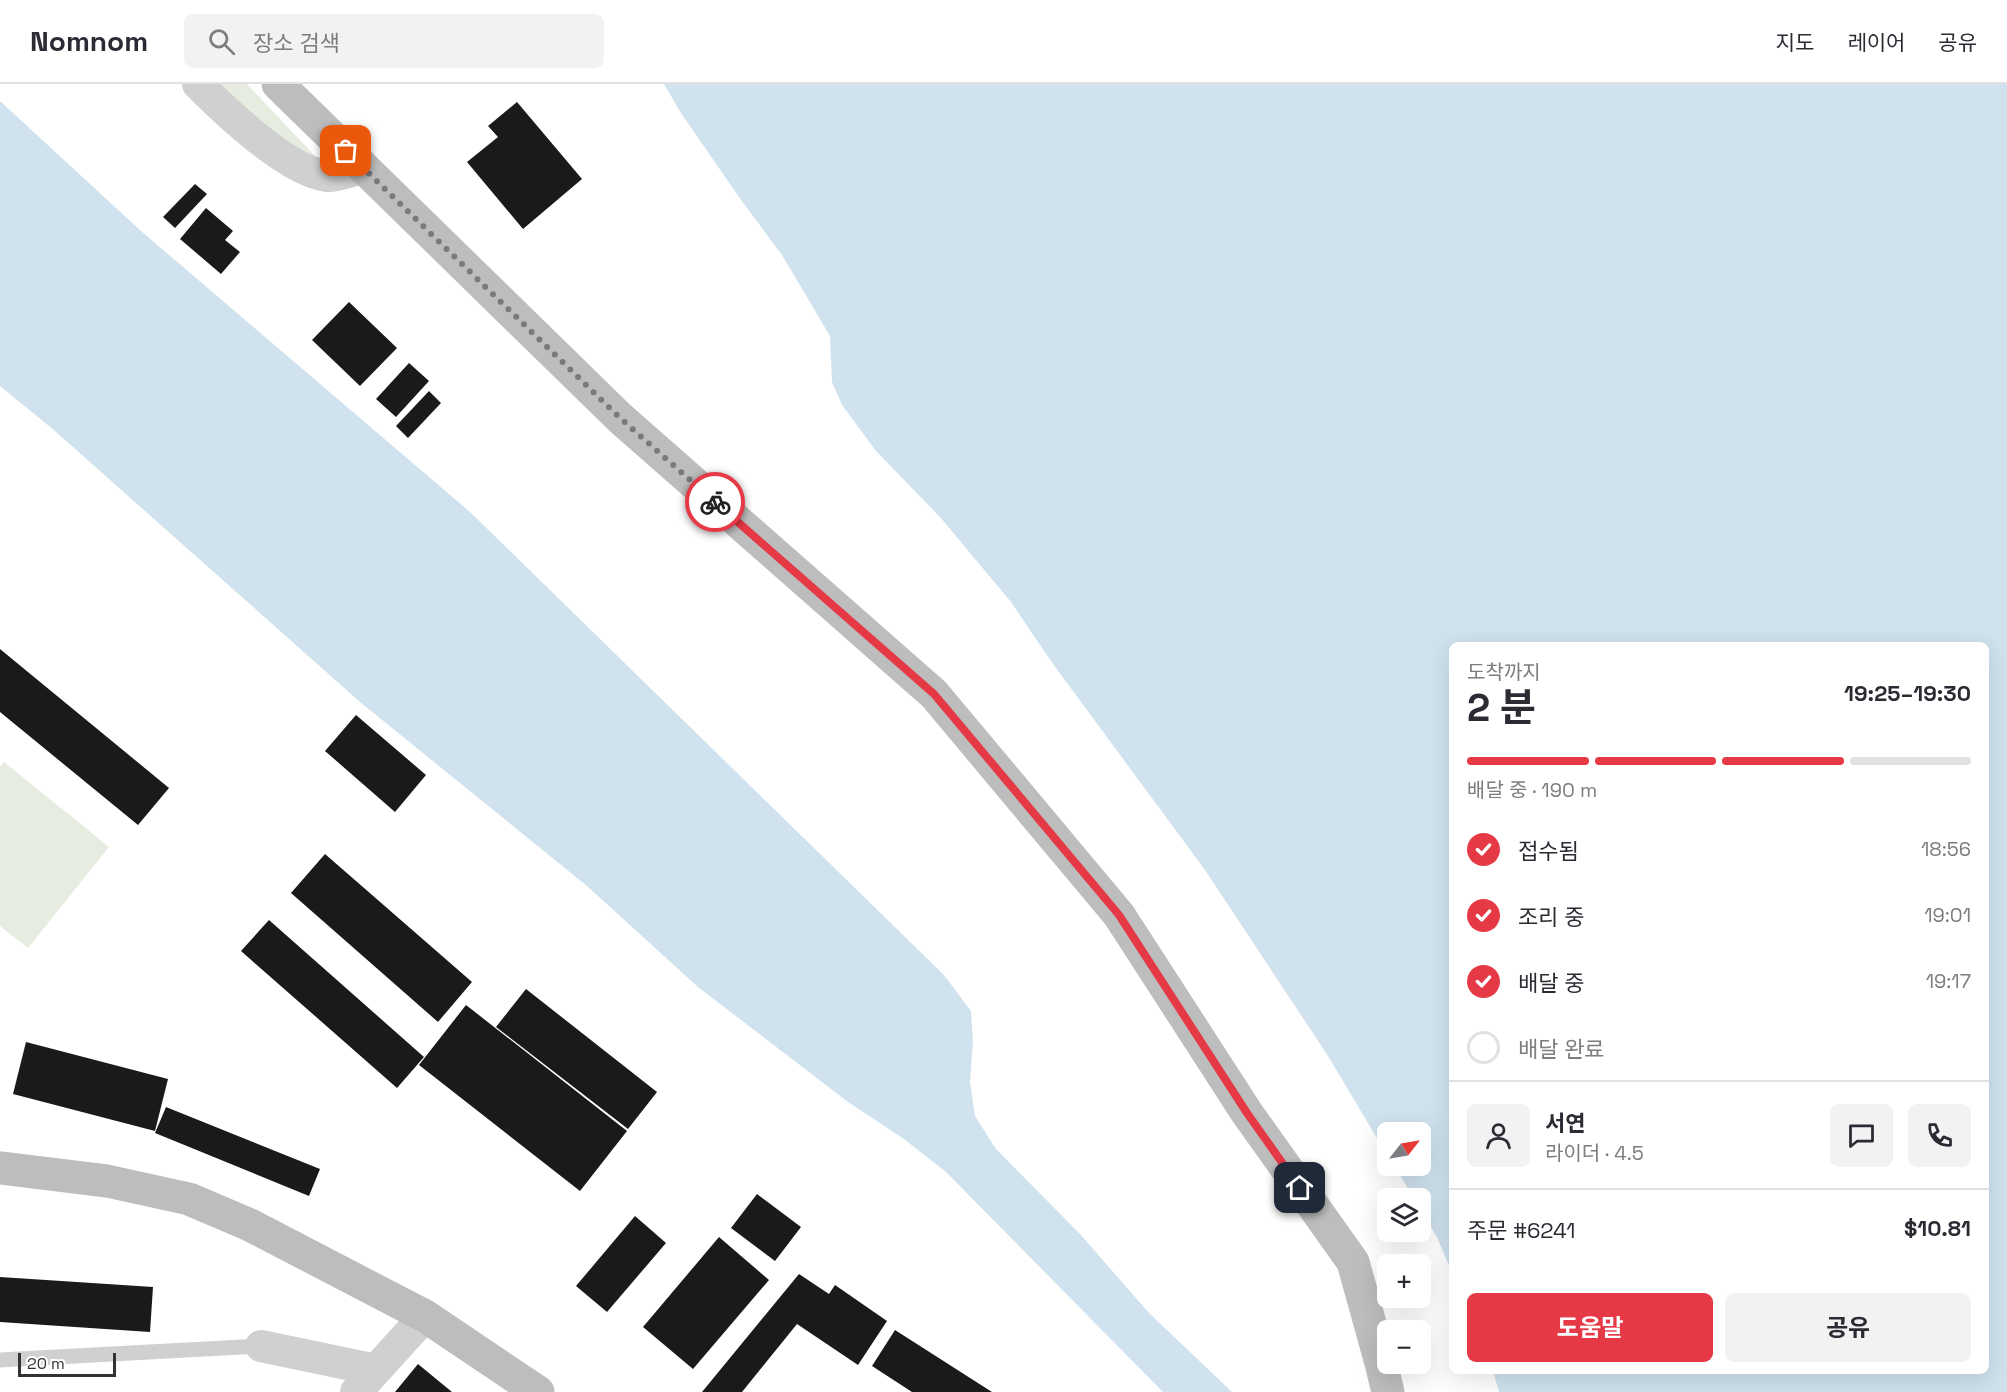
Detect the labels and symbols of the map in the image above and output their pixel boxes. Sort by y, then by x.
pin [320,125,371,176]
courier [685,472,745,532]
north arrow [1377,1122,1431,1176]
pin [1274,1162,1325,1213]
scale bar [18,1350,116,1378]

